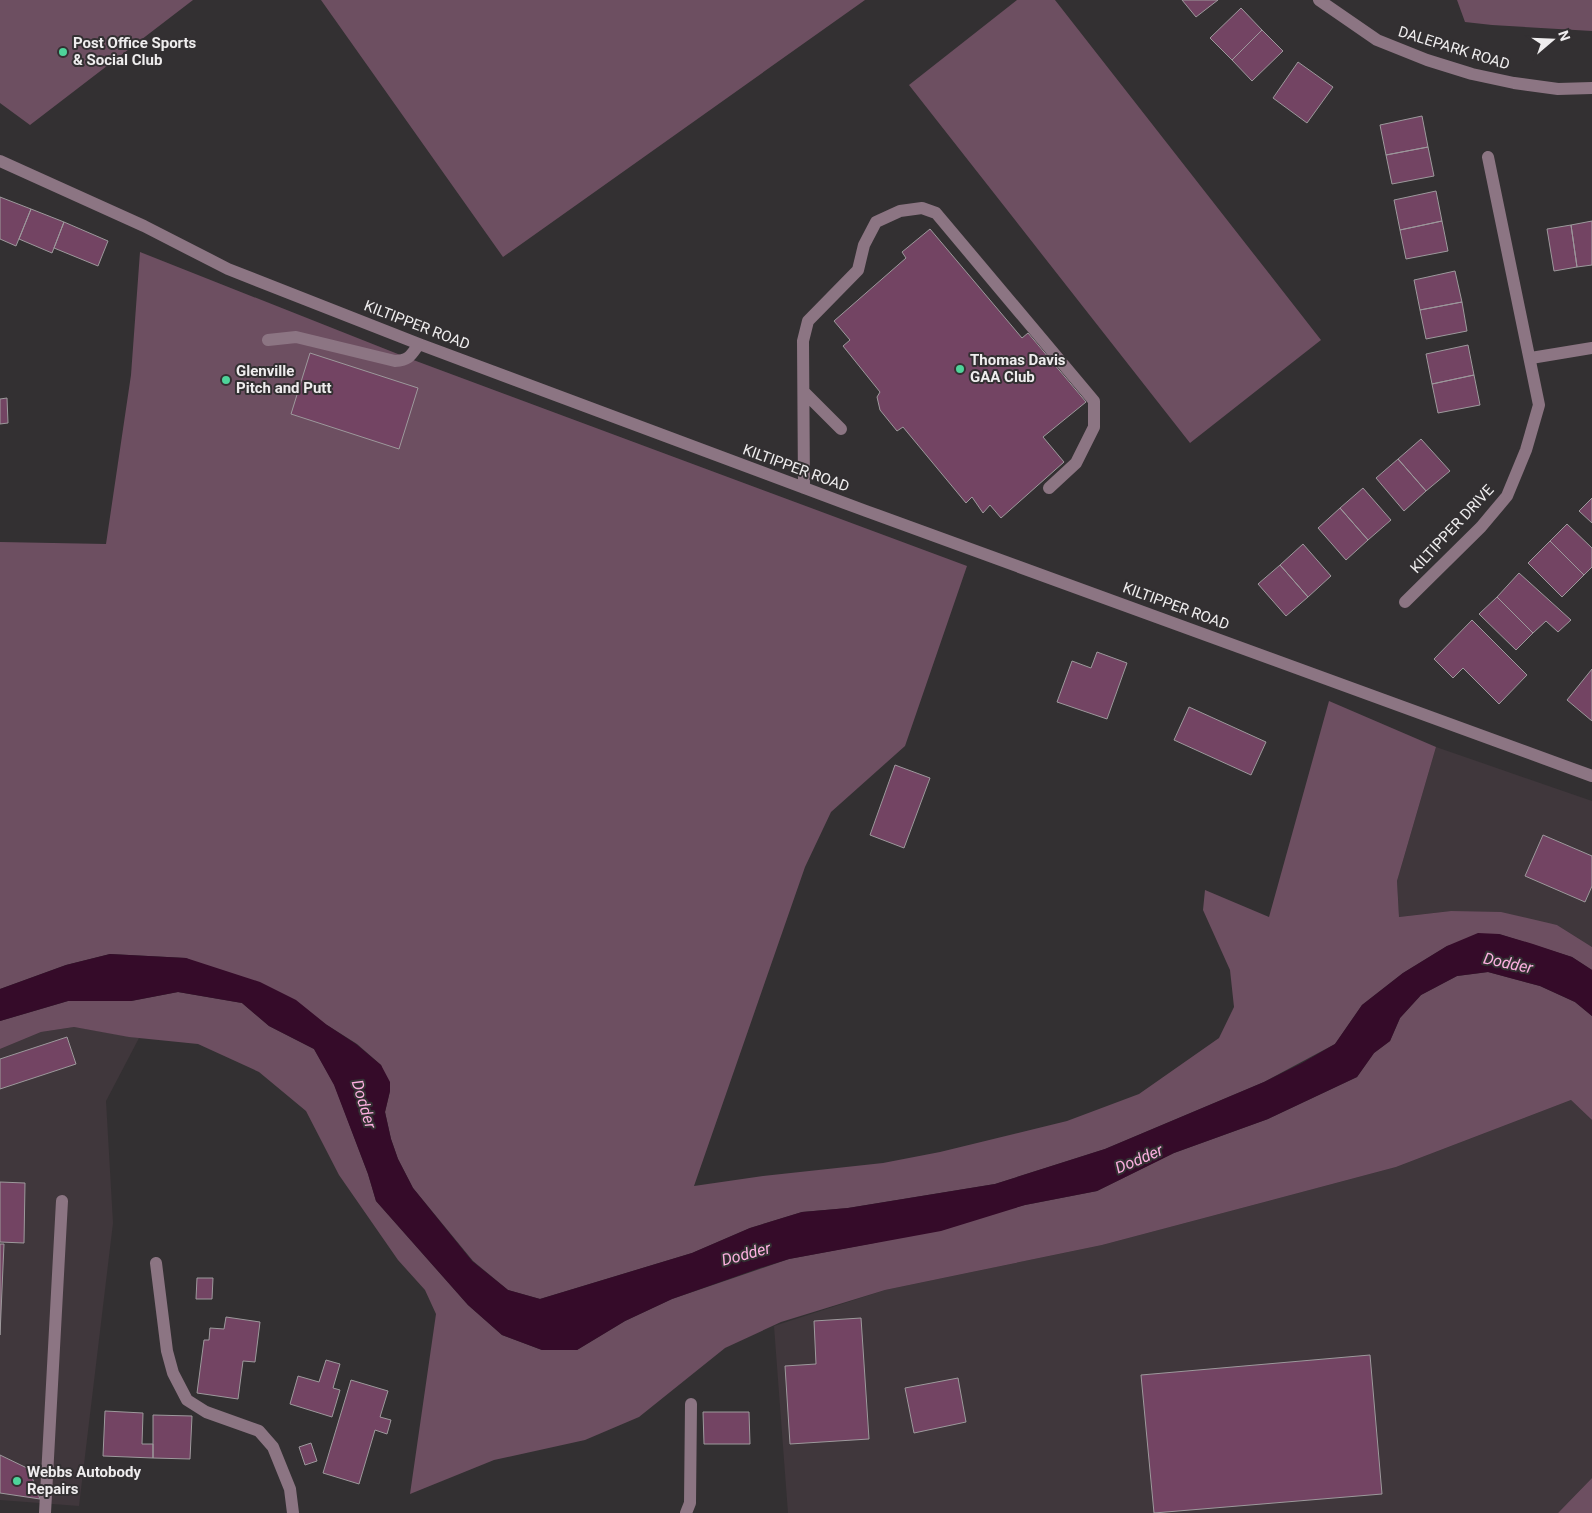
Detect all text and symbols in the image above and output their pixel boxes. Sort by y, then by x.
north arrow [1527,15,1577,65]
street label: DALEPARK ROAD [1396,22,1512,74]
text: N [1555,28,1573,43]
place label: Post Office Sports & Social Club [73,34,197,69]
marker: Post Office Sports & Social Club [57,46,69,58]
street label: KILTIPPER ROAD [361,297,473,353]
place label: Thomas Davis GAA Club [970,351,1066,386]
place label: Glenville Pitch and Putt [236,362,332,397]
marker: Thomas Davis GAA Club [954,363,966,375]
marker: Glenville Pitch and Putt [220,374,232,386]
street label: KILTIPPER ROAD [740,440,852,496]
street label: KILTIPPER DRIVE [1406,481,1498,577]
street label: KILTIPPER ROAD [1120,578,1232,634]
water label: Dodder [1482,949,1535,978]
water label: Dodder [348,1077,381,1131]
water label: Dodder [1112,1140,1166,1178]
water label: Dodder [719,1238,773,1270]
place label: Webbs Autobody Repairs [27,1463,141,1498]
marker: Webbs Autobody Repairs [11,1475,23,1487]

